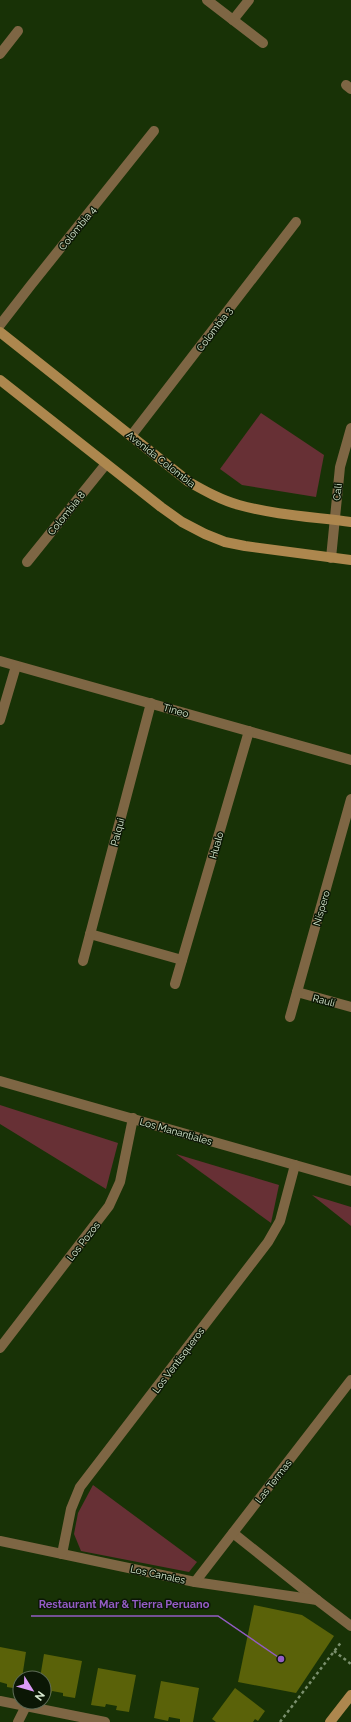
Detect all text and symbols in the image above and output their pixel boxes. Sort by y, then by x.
street label: Colombia 4 [57,204,99,252]
street label: Colombia 3 [194,305,235,354]
street label: Avenida Colombia [124,429,197,490]
street label: Cali [331,483,344,501]
street label: Colombia 8 [45,489,87,537]
street label: Tineo [162,702,190,719]
street label: Palqui [108,817,126,847]
street label: Hualo [207,830,226,860]
street label: Níspero [311,889,332,927]
street label: Raulí [311,992,337,1009]
street label: Los Manantiales [138,1116,213,1147]
street label: Los Pozos [65,1219,102,1263]
street label: Los Ventisqueros [150,1325,207,1395]
street label: Las Termas [253,1457,294,1505]
street label: Los Canales [129,1563,187,1586]
callout: Restaurant Mar & Tierra Peruano [31,1593,218,1616]
text: Restaurant Mar & Tierra Peruano [39,1598,210,1611]
north arrow [12,1670,52,1710]
text: N [32,1688,47,1703]

